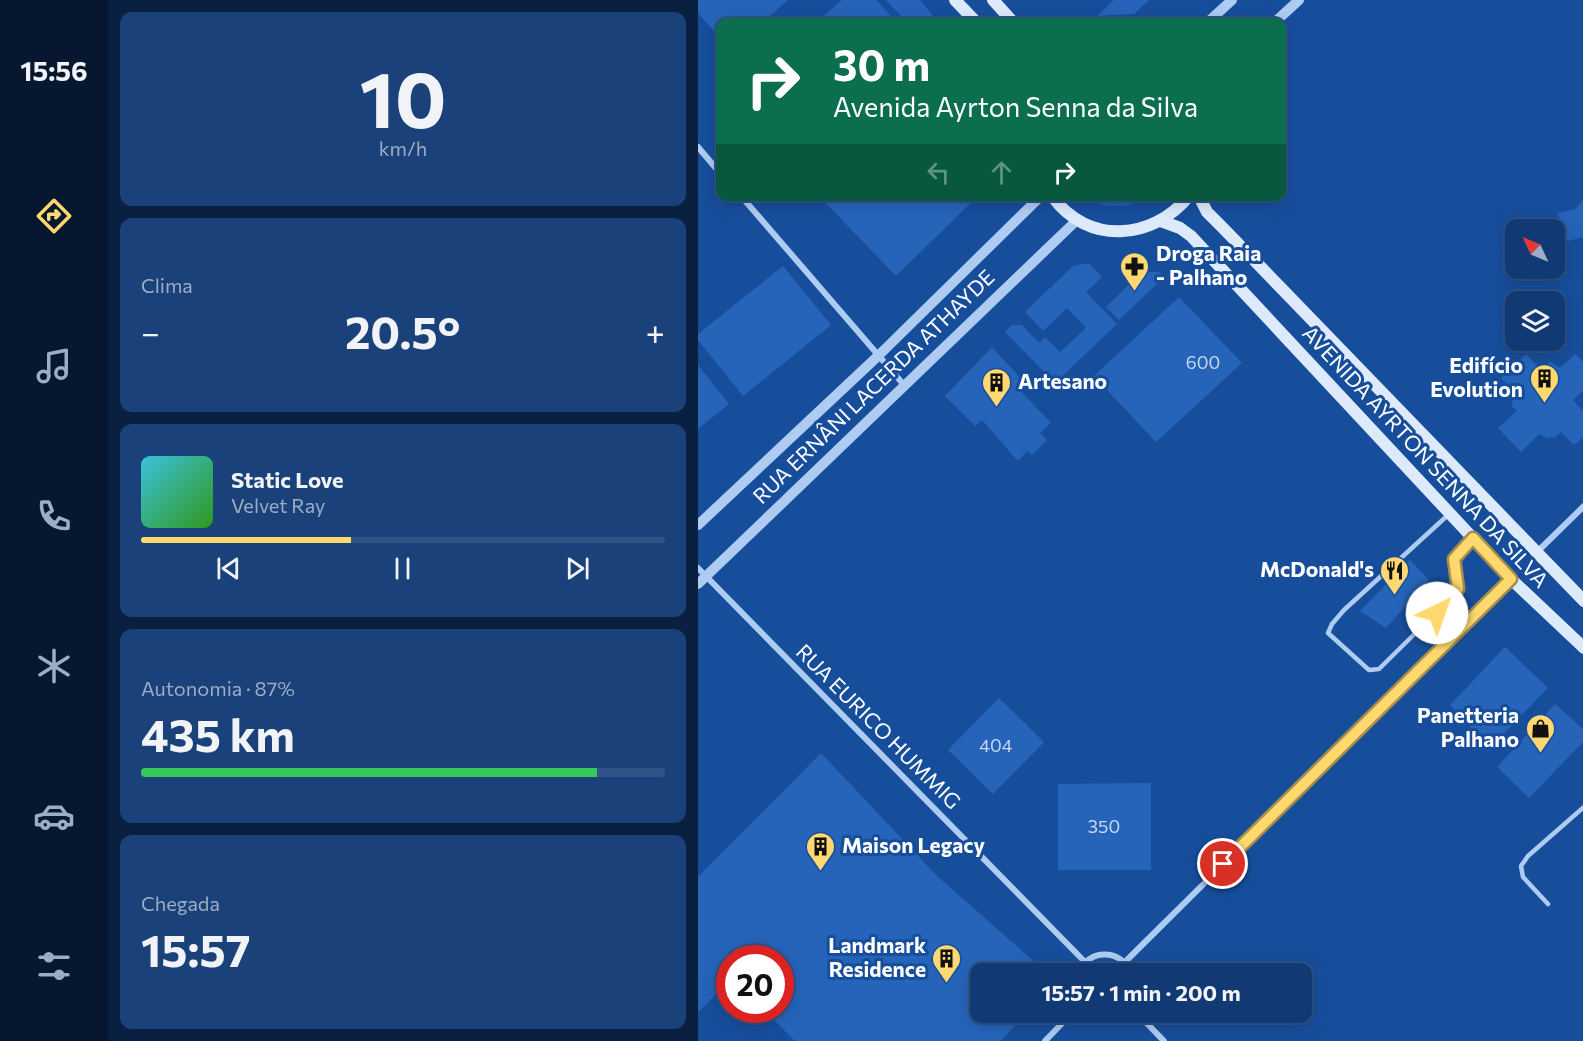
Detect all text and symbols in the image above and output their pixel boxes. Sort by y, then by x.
text: 30 m [833,38,930,90]
icon: right [734,42,812,120]
text: 10 [359,49,447,144]
text: 15:56 [20,54,88,87]
text: Avenida Ayrton Senna da Silva [833,90,1198,123]
text: km/h [379,136,427,160]
icon: left [922,156,955,189]
icon: ahead [985,156,1018,189]
icon: right [1048,156,1081,189]
icon: directions [33,195,75,237]
north arrow [1505,219,1565,279]
map controls [1505,219,1565,351]
place label: Droga Raia - Palhano [1156,240,1261,289]
pharmacy icon: Droga Raia - Palhano [1119,250,1151,292]
street label: RUA ERNÂNI LACERDA ATHAYDE [747,264,999,508]
text: Clima [141,273,193,297]
button: layers [1505,291,1565,351]
text: 20.5° [345,303,460,358]
text: − [141,311,160,352]
text: + [646,311,665,352]
street label: AVENIDA AYRTON SENNA DA SILVA [1298,320,1554,592]
icon: music [33,345,75,387]
house number: 600 [1186,351,1220,373]
place label: Edifício Evolution [1430,352,1523,401]
building icon: Edifício Evolution [1528,362,1560,404]
building icon: Artesano [981,366,1013,408]
place label: Artesano [1018,368,1107,393]
text: Static Love [231,466,344,493]
text: Velvet Ray [231,493,325,517]
icon: phone [33,495,75,537]
icon: previous [212,552,245,585]
icon: pause [386,552,419,585]
icon: next [561,552,594,585]
restaurant icon: McDonald's [1379,554,1411,596]
place label: McDonald's [1260,556,1374,581]
position arrow [1405,581,1469,645]
street label: RUA EURICO HUMMIG [792,638,967,813]
icon: climate [33,645,75,687]
text: Autonomia · 87% [141,676,295,700]
place label: Panetteria Palhano [1417,702,1519,751]
text: 435 km [141,706,295,761]
shop icon: Panetteria Palhano [1524,712,1556,754]
house number: 404 [979,734,1013,756]
icon: car [33,795,75,837]
house number: 350 [1088,815,1120,837]
building icon: Maison Legacy [805,830,837,872]
place label: Maison Legacy [842,832,985,857]
pin [1197,838,1248,889]
icon: arrive [1206,847,1239,880]
text: Chegada [141,891,220,915]
text: 15:57 [141,921,250,976]
place label: Landmark Residence [828,932,926,981]
building icon: Landmark Residence [931,942,963,984]
icon: filters [33,945,75,987]
speed limit sign: 20 [716,945,794,1023]
text: 15:57 · 1 min · 200 m [1041,979,1241,1006]

